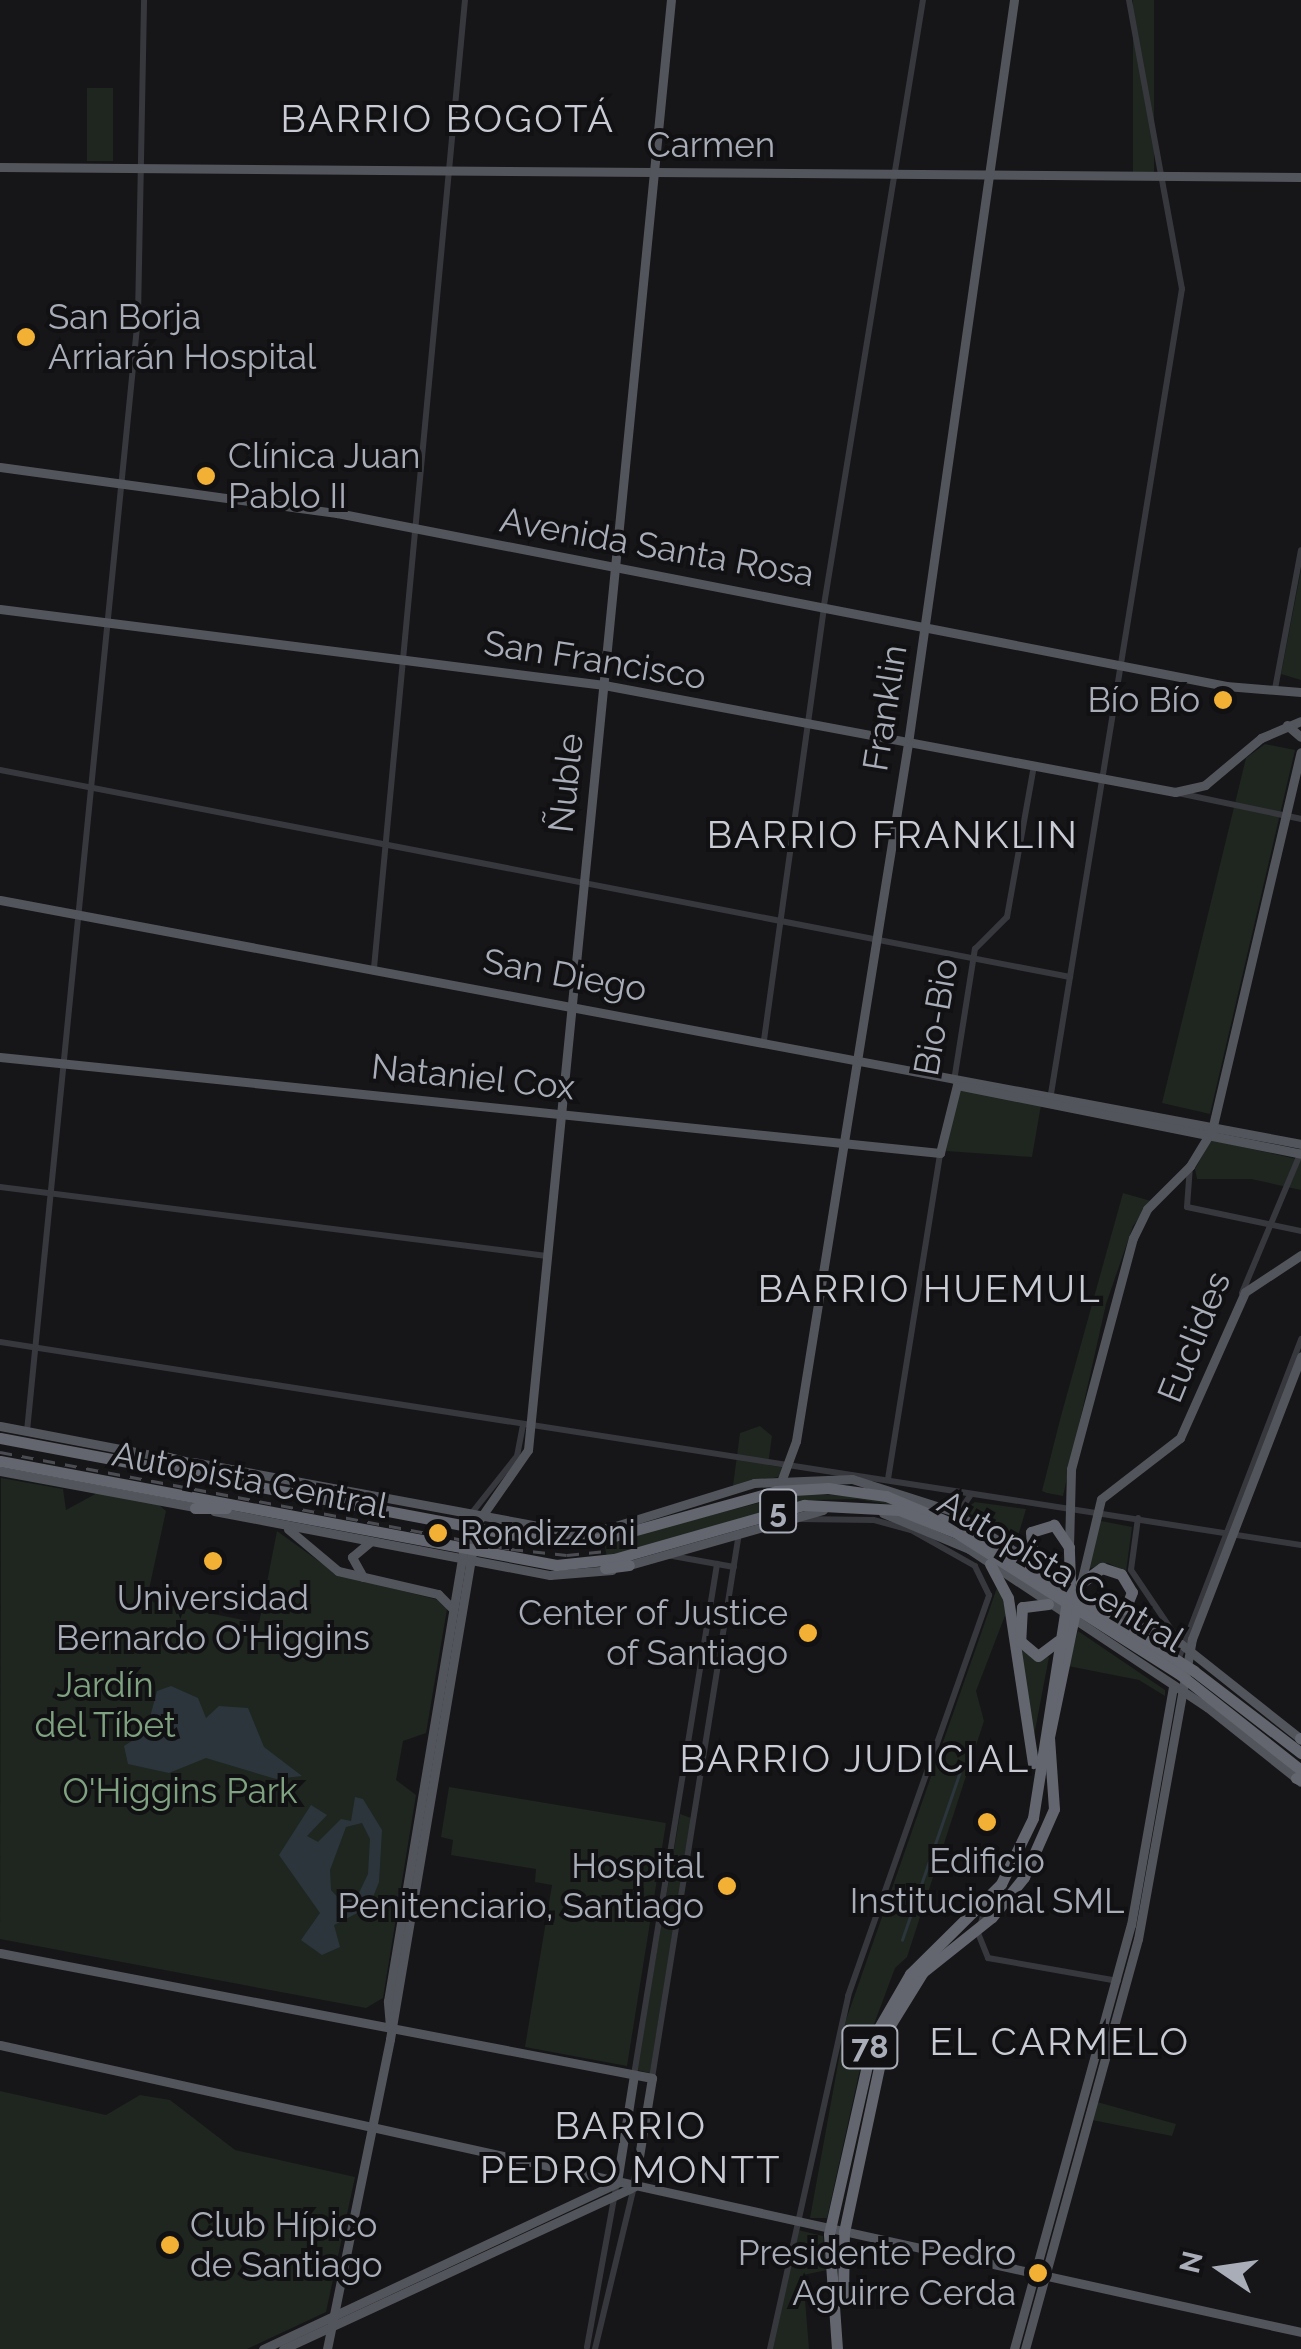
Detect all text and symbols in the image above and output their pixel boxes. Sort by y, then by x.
district label: BARRIO BOGOTÁ [280,96,616,142]
street label: Carmen [647,124,775,166]
place label: San Borja Arriarán Hospital [48,296,316,378]
marker: San Borja Arriarán Hospital [13,324,39,350]
place label: Clínica Juan Pablo II [228,435,421,517]
marker: Clínica Juan Pablo II [193,463,219,489]
street label: Avenida Santa Rosa [497,499,817,595]
street label: San Francisco [481,622,709,698]
street label: Franklin [854,642,916,774]
place label: Bío Bío [1088,679,1200,721]
marker: Bío Bío [1210,687,1236,713]
street label: Ñuble [540,731,592,835]
district label: BARRIO FRANKLIN [707,812,1079,858]
street label: San Diego [480,940,650,1010]
street label: Bio-Bio [905,955,967,1079]
street label: Nataniel Cox [369,1045,577,1109]
street label: Euclides [1149,1265,1239,1409]
district label: BARRIO HUEMUL [758,1266,1102,1312]
street label: Autopista Central [109,1433,391,1527]
street label: Autopista Central [930,1481,1192,1661]
road number: 5 [758,1484,798,1538]
place label: Rondizzoni [460,1512,636,1554]
marker: Rondizzoni [425,1520,451,1546]
marker: Universidad Bernardo O'Higgins [202,1550,224,1572]
place label: Universidad Bernardo O'Higgins [56,1577,370,1659]
place label: Center of Justice of Santiago [516,1592,788,1674]
marker: Center of Justice of Santiago [797,1622,819,1644]
park label: Jardín del Tíbet [33,1664,177,1746]
district label: BARRIO JUDICIAL [679,1736,1031,1782]
park label: O'Higgins Park [62,1770,298,1812]
marker: Edificio Institucional SML [974,1809,1000,1835]
place label: Edificio Institucional SML [849,1840,1125,1922]
place label: Hospital Penitenciario, Santiago [337,1845,704,1927]
marker: Hospital Penitenciario, Santiago [714,1873,740,1899]
district label: EL CARMELO [929,2019,1191,2065]
road number: 78 [840,2020,900,2074]
district label: BARRIO PEDRO MONTT [480,2103,782,2192]
place label: Club Hípico de Santiago [190,2204,383,2286]
north arrow [1171,2219,1271,2319]
place label: Presidente Pedro Aguirre Cerda [738,2232,1016,2314]
marker: Club Hípico de Santiago [159,2234,181,2256]
text: N [1173,2248,1210,2276]
marker: Presidente Pedro Aguirre Cerda [1025,2260,1051,2286]

